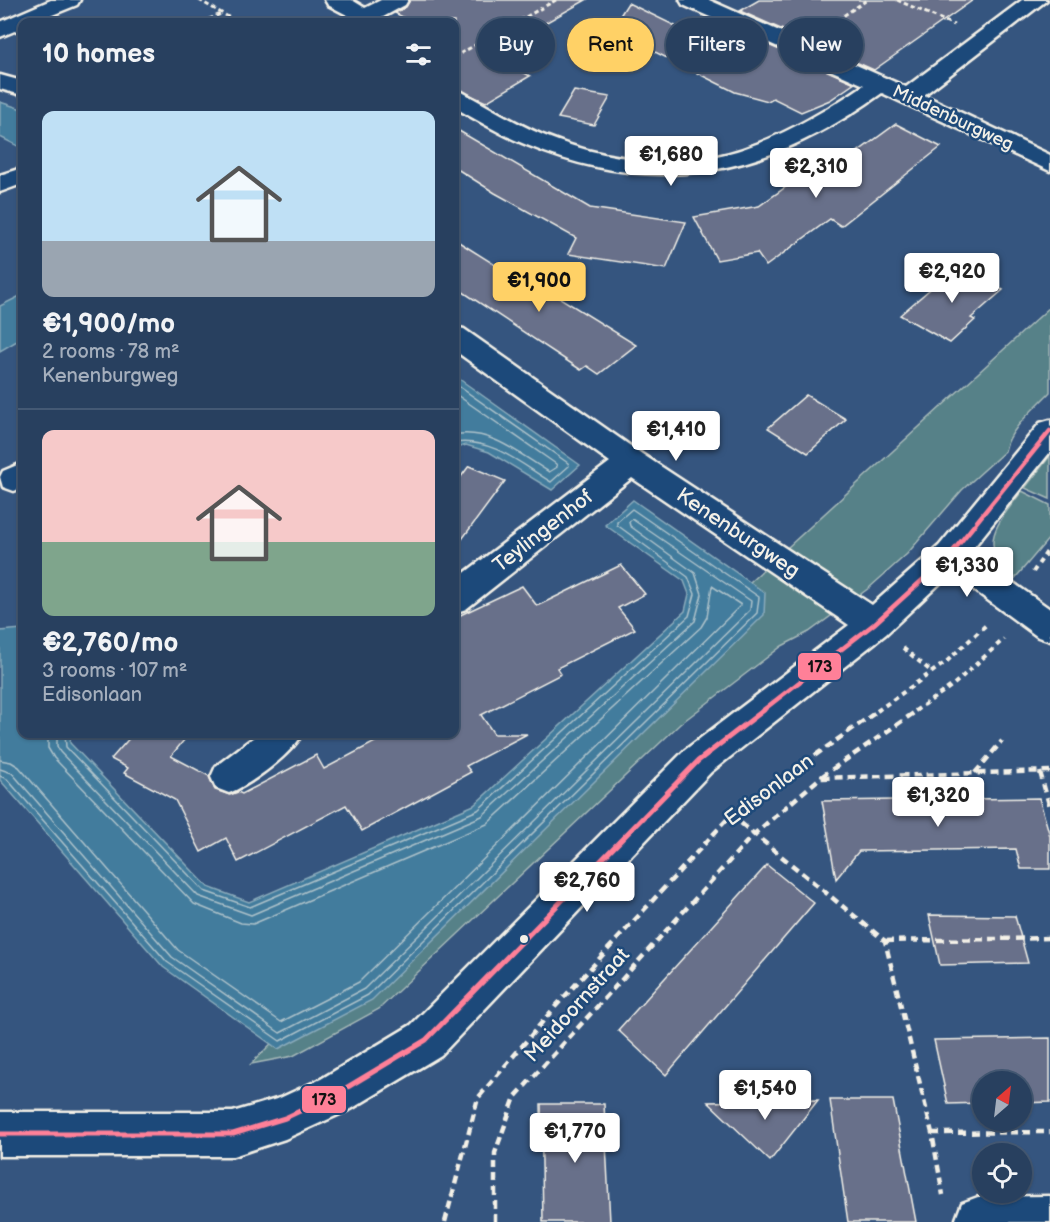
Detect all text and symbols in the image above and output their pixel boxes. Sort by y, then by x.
chip: Buy [477,18,555,72]
chip: Rent [567,18,654,72]
chip: Filters [666,18,767,72]
chip: New [779,18,863,72]
icon: filters [402,38,435,71]
text: 10 homes [42,39,155,70]
street label: Middenburgweg [889,81,1017,155]
pin: €1,680 [622,136,720,187]
text: €1,680 [639,143,703,167]
pin: €2,310 [767,148,865,199]
icon: home [185,150,293,258]
text: €2,310 [784,155,848,179]
pin: €2,920 [903,253,1001,304]
text: €2,920 [918,260,986,284]
pin: €1,900 [490,262,588,313]
text: €1,900 [507,269,571,293]
text: €1,900/mo [42,309,175,340]
text: 2 rooms · 78 m² [42,340,180,364]
text: Kenenburgweg [42,364,178,388]
pin: €1,410 [627,411,725,462]
text: €1,410 [646,418,706,442]
icon: home [185,469,293,577]
street label: Kenenburgweg [672,483,804,583]
street label: Teylingenhof [488,484,598,578]
pin: €1,330 [918,547,1016,598]
text: €1,330 [935,554,999,578]
text: €2,760/mo [42,628,178,659]
line badge: 173 [797,652,842,681]
text: 173 [808,658,832,677]
text: 3 rooms · 107 m² [42,659,187,683]
text: Edisonlaan [42,683,142,707]
street label: Edisonlaan [720,748,818,832]
pin: €1,320 [889,777,987,828]
text: €1,320 [906,784,970,808]
pin: €2,760 [538,862,636,913]
text: €2,760 [554,869,620,893]
unlabelled marker [518,933,530,945]
street label: Meidoornstraat [519,942,635,1067]
pin: €1,540 [716,1070,814,1121]
north arrow [972,1071,1032,1131]
map controls [972,1071,1032,1203]
text: €1,540 [733,1077,797,1101]
line badge: 173 [301,1085,347,1114]
text: 173 [312,1091,336,1110]
pin: €1,770 [526,1113,624,1164]
text: €1,770 [544,1120,606,1144]
button: locate [972,1143,1032,1203]

